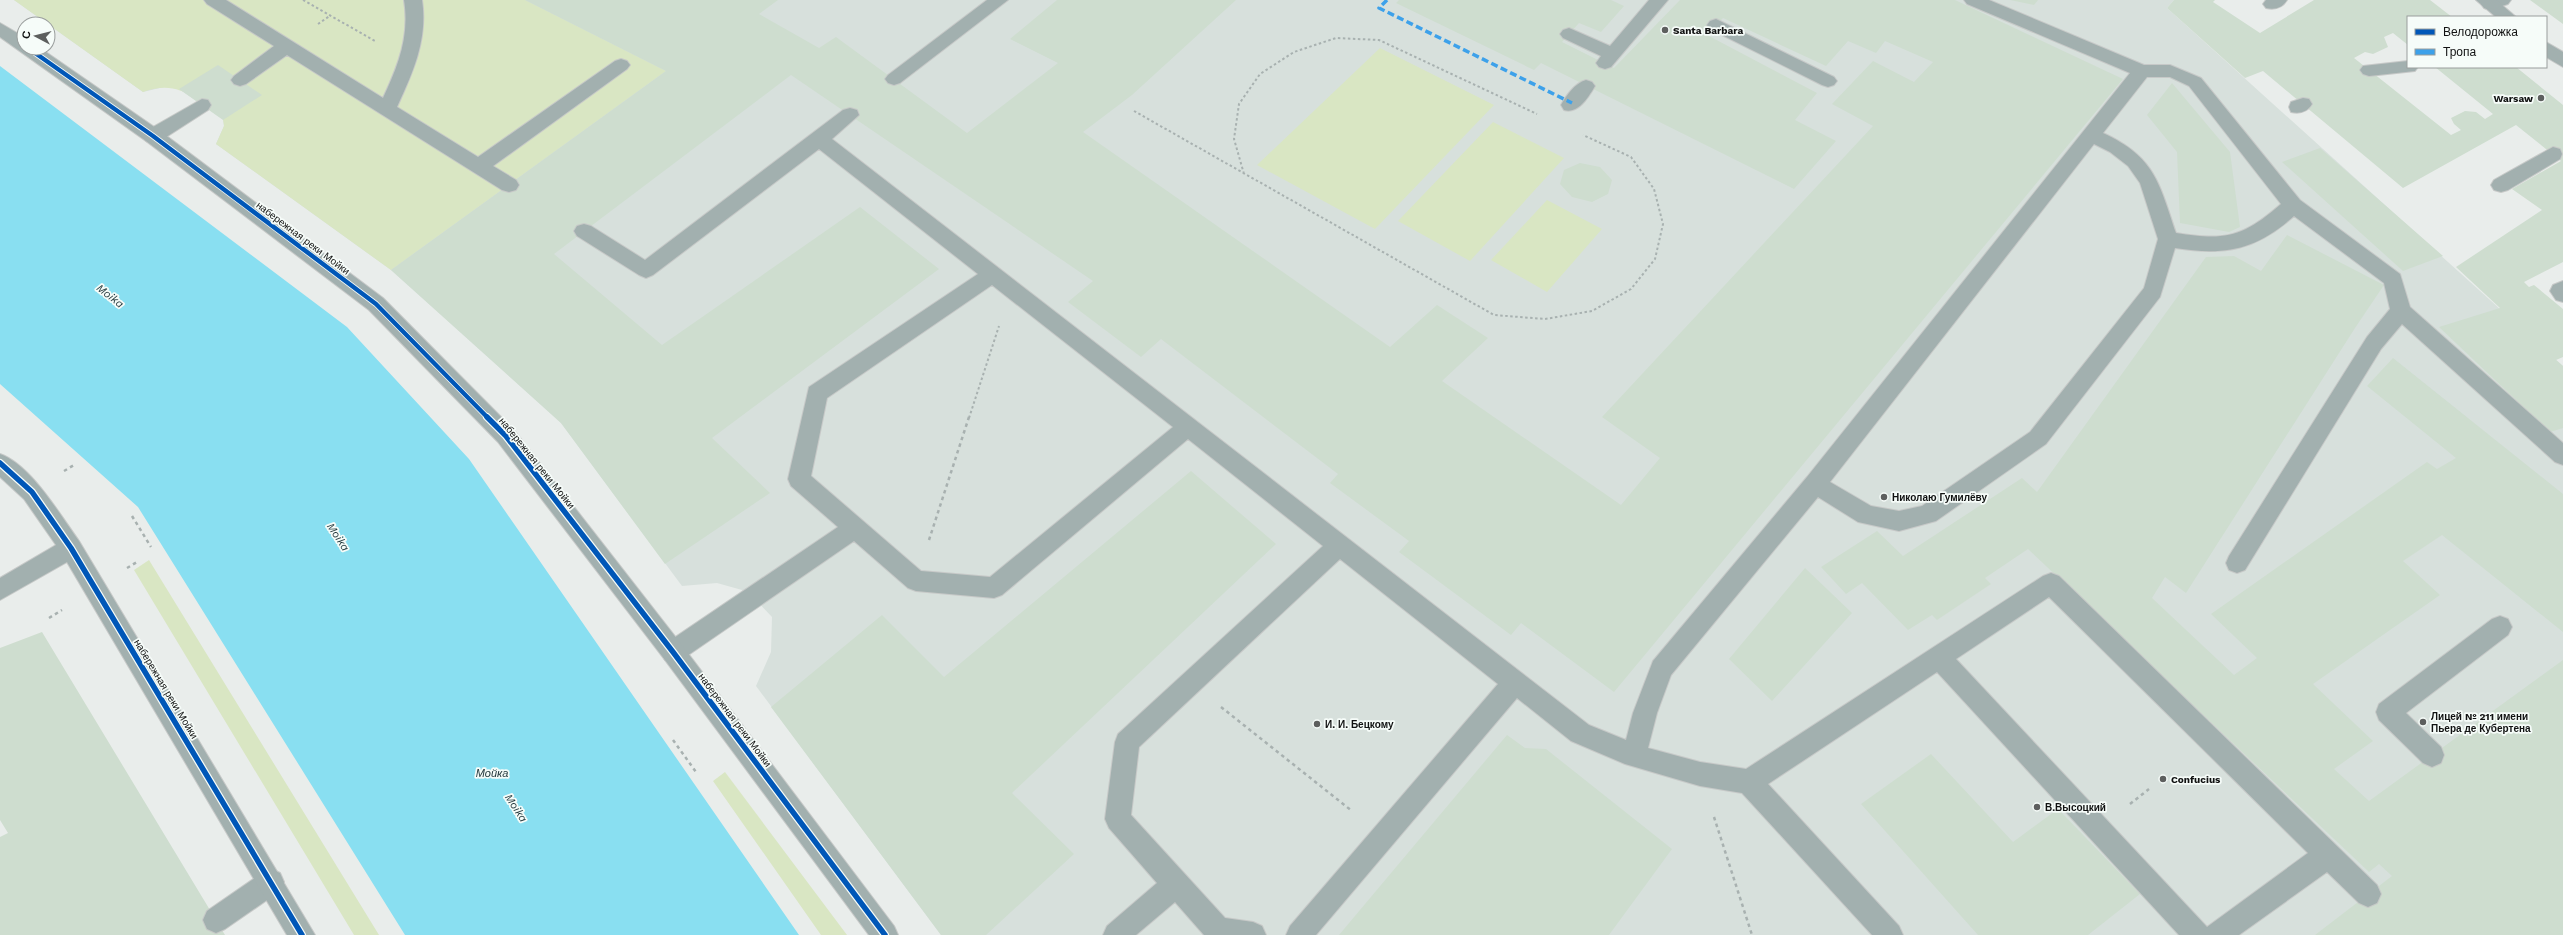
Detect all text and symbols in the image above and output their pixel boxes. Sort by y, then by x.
north arrow [16,16,56,56]
legend [2407,16,2547,68]
marker: Santa Barbara [1660,25,1670,35]
place label: Santa Barbara [1673,25,1744,36]
text: Велодорожка [2443,25,2518,39]
text: С [20,30,34,40]
text: Тропа [2443,45,2477,59]
place label: Warsaw [2493,93,2533,104]
marker: Warsaw [2536,93,2546,103]
street label: набережная реки Мойки [254,199,352,277]
water label: Moika [94,281,126,311]
street label: набережная реки Мойки [497,415,577,511]
marker: Николаю Гумилёву [1879,492,1889,502]
place label: Николаю Гумилёву [1892,492,1987,503]
water label: Moika [324,520,352,554]
street label: набережная реки Мойки [132,637,200,741]
street label: набережная реки Мойки [696,671,774,769]
place label: Лицей № 211 имени Пьера де Кубертена [2431,711,2531,734]
marker: Лицей № 211 имени Пьера де Кубертена [2418,717,2428,727]
marker: И. И. Бецкому [1312,719,1322,729]
place label: И. И. Бецкому [1325,719,1394,730]
water label: Мойка [476,767,508,780]
marker: Confucius [2158,774,2168,784]
place label: Confucius [2171,774,2221,785]
water label: Moika [502,791,530,825]
marker: В.Высоцкий [2032,802,2042,812]
place label: В.Высоцкий [2045,802,2106,813]

